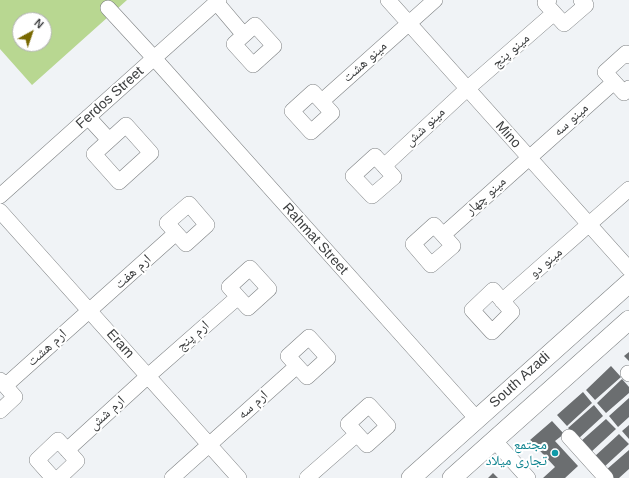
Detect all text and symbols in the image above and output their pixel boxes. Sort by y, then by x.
north arrow [12,12,52,52]
text: N [32,16,46,31]
street label: مینو پنج [489,30,533,72]
street label: مینو هشت [339,38,391,86]
street label: Ferdos Street [73,63,147,133]
street label: مینو سه [550,100,592,140]
street label: مینو شش [401,104,449,150]
street label: Mino [492,118,524,152]
street label: مینو چهار [462,173,510,219]
street label: Rahmat Street [279,200,351,278]
street label: مینو دو [526,244,566,282]
street label: ارم هفت [111,251,155,293]
street label: ارم پنج [173,317,213,355]
street label: ارم هشت [24,326,70,370]
street label: Eram [103,326,137,362]
street label: South Azadi [486,348,554,412]
street label: ارم سه [234,387,272,423]
street label: ارم شش [85,392,129,434]
place label: مجتمع تجاری میلاد [486,437,547,470]
marker: مجتمع تجاری میلاد [550,448,560,458]

